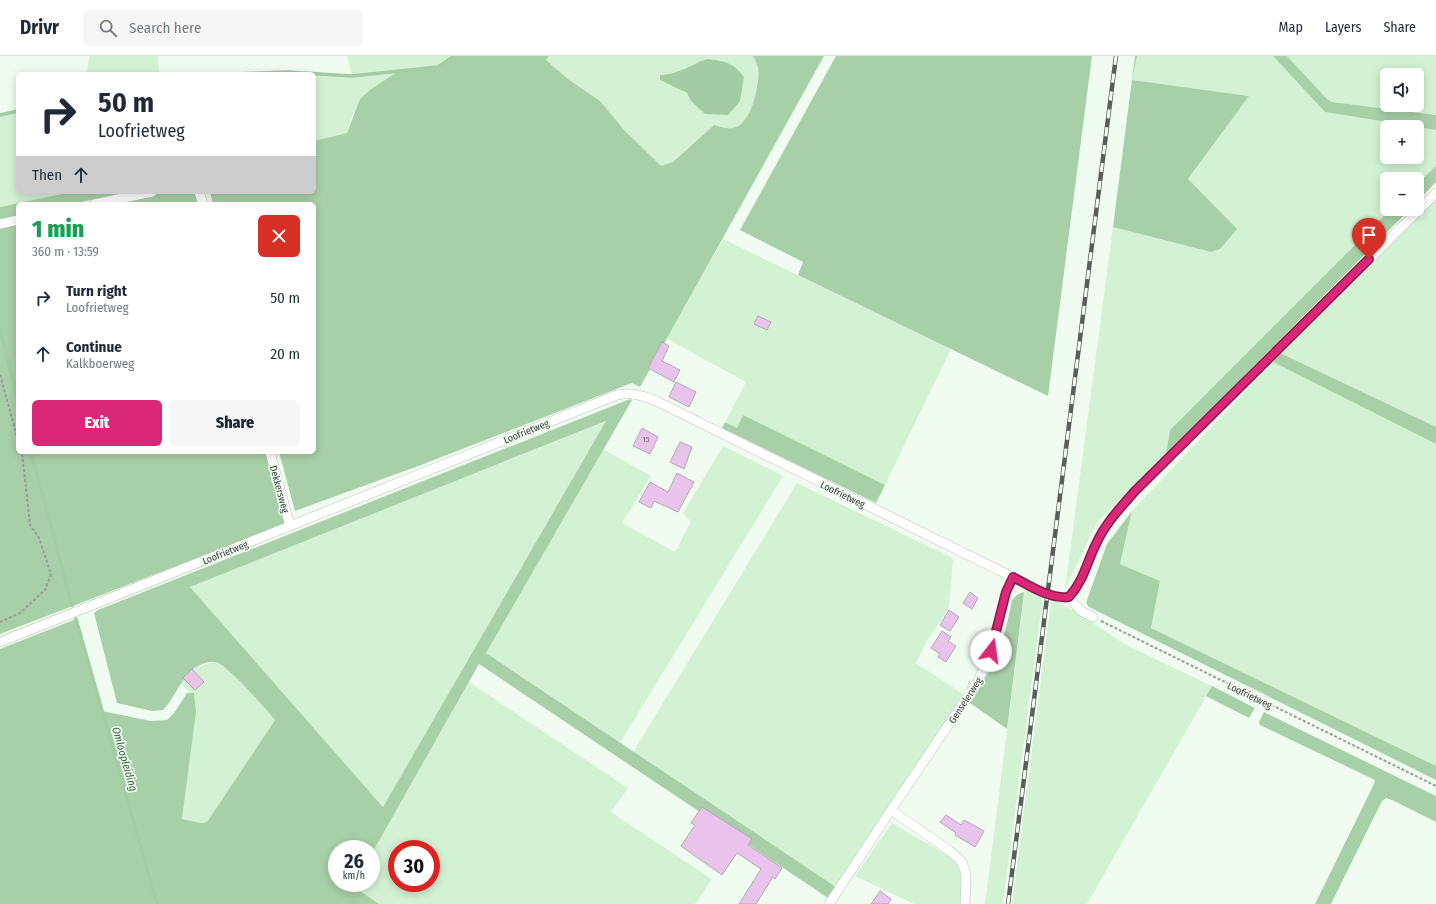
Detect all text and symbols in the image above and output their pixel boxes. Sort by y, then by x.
search box [83,10,363,46]
text: Drivr [20,16,59,39]
icon: search [97,17,119,39]
text: Search here [129,19,201,37]
text: Map [1279,19,1303,36]
text: Layers [1325,19,1361,36]
text: Share [1383,19,1416,36]
map controls [1380,68,1424,216]
button: sound [1380,68,1424,112]
text: 50 m [98,86,154,119]
icon: right [32,88,84,140]
text: Loofrietweg [98,120,185,142]
button: + [1380,120,1424,164]
icon: ahead [70,164,92,186]
text: Then [32,166,62,184]
button: − [1380,172,1424,216]
text: 1 min [32,215,84,243]
button: close [258,215,300,257]
pin [1352,218,1386,259]
icon: arrive [1358,224,1380,246]
text: 360 m · 13:59 [32,244,99,259]
text: Turn right [66,282,127,300]
icon: right [32,287,54,309]
text: 50 m [270,289,300,307]
text: Loofrietweg [66,300,129,315]
text: Continue [66,338,122,356]
icon: ahead [32,343,54,365]
text: 20 m [271,345,300,363]
text: Kalkboerweg [66,356,134,371]
button: Exit [32,400,162,446]
button: Share [170,400,300,446]
street label: Loofrietweg [502,417,551,447]
house number: 15 [643,435,650,444]
street label: Dekkersweg [267,464,291,515]
street label: Loofrietweg [818,479,867,511]
street label: Loofrietweg [201,538,250,568]
position arrow [970,630,1012,672]
street label: Genselerweg [947,675,985,726]
street label: Loofrietweg [1225,680,1274,712]
water label: Omloopleiding [109,725,140,793]
speed limit sign: 30 [388,840,440,892]
text: 26 [344,849,364,873]
text: km/h [343,870,365,882]

